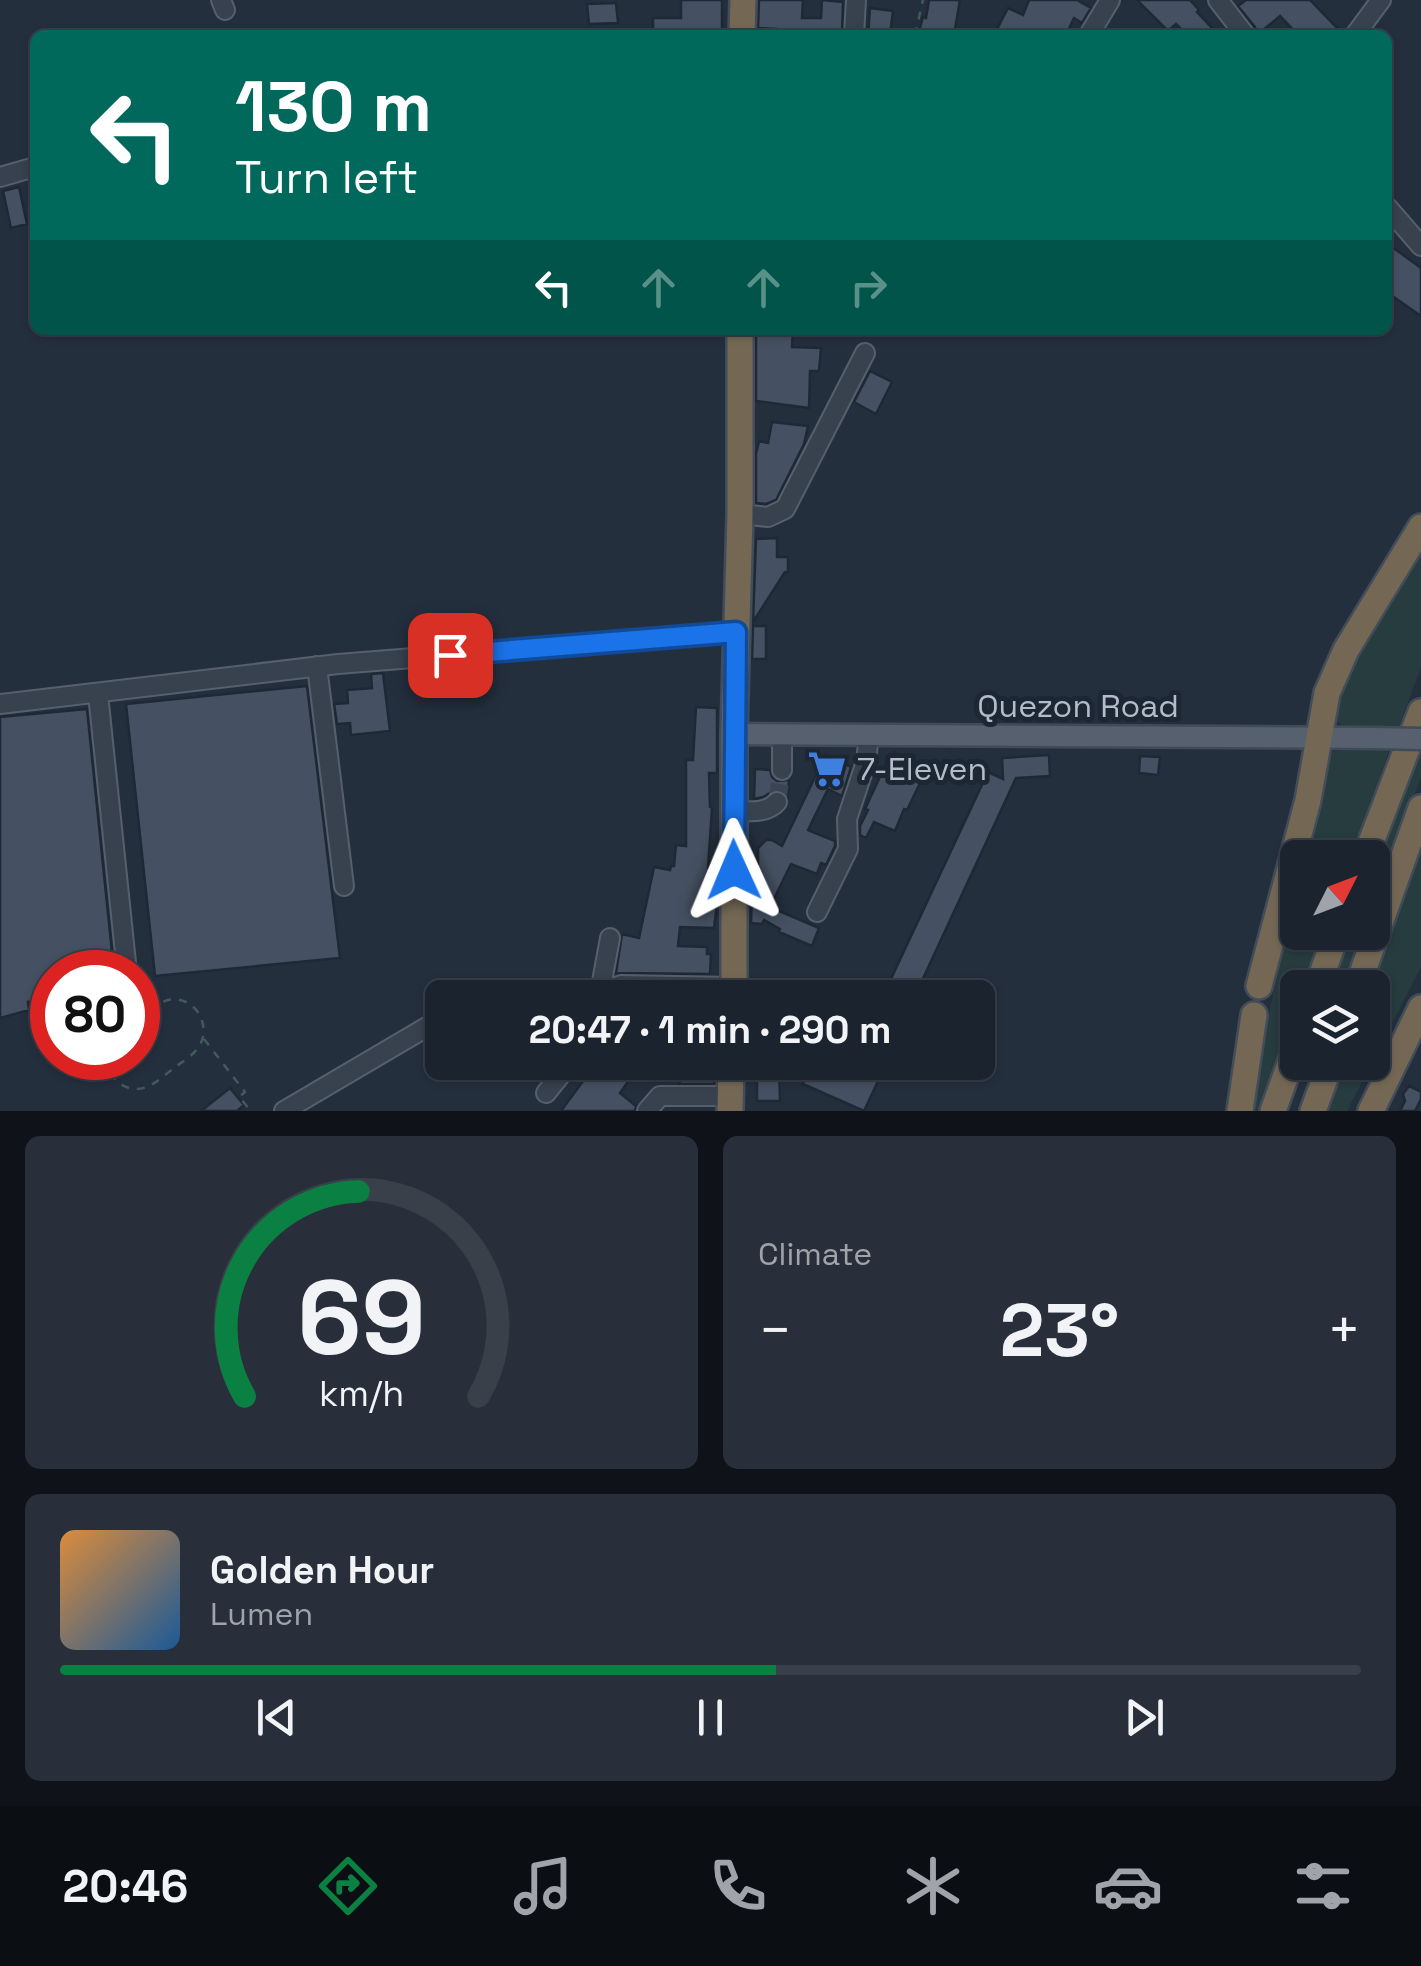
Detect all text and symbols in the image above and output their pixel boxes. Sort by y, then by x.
text: 130 m [235,62,432,151]
icon: left [70,70,200,200]
text: Turn left [235,149,418,206]
icon: left [526,260,581,315]
icon: ahead [631,260,686,315]
icon: ahead [736,260,791,315]
icon: right [841,260,896,315]
pin [408,613,493,698]
icon: arrive [423,628,478,683]
street label: Quezon Road [977,686,1179,726]
supermarket icon: 7-Eleven [806,748,848,790]
place label: 7-Eleven [857,749,987,789]
position arrow [682,818,786,922]
north arrow [1280,840,1390,950]
map controls [1280,840,1390,1080]
speed limit sign: 80 [30,950,160,1080]
button: layers [1280,970,1390,1080]
text: 20:47 · 1 min · 290 m [529,1006,891,1054]
text: Climate [758,1234,872,1274]
text: 69 [297,1252,426,1384]
text: 23° [1000,1282,1119,1378]
text: − [758,1295,792,1365]
text: + [1327,1295,1361,1365]
text: km/h [319,1371,404,1416]
text: Golden Hour [210,1546,434,1594]
text: Lumen [210,1594,313,1634]
icon: previous [249,1690,304,1745]
icon: pause [683,1690,738,1745]
icon: next [1117,1690,1172,1745]
icon: directions [313,1851,383,1921]
icon: music [508,1851,578,1921]
icon: phone [703,1851,773,1921]
icon: climate [898,1851,968,1921]
icon: car [1093,1851,1163,1921]
icon: filters [1288,1851,1358,1921]
text: 20:46 [63,1858,188,1915]

